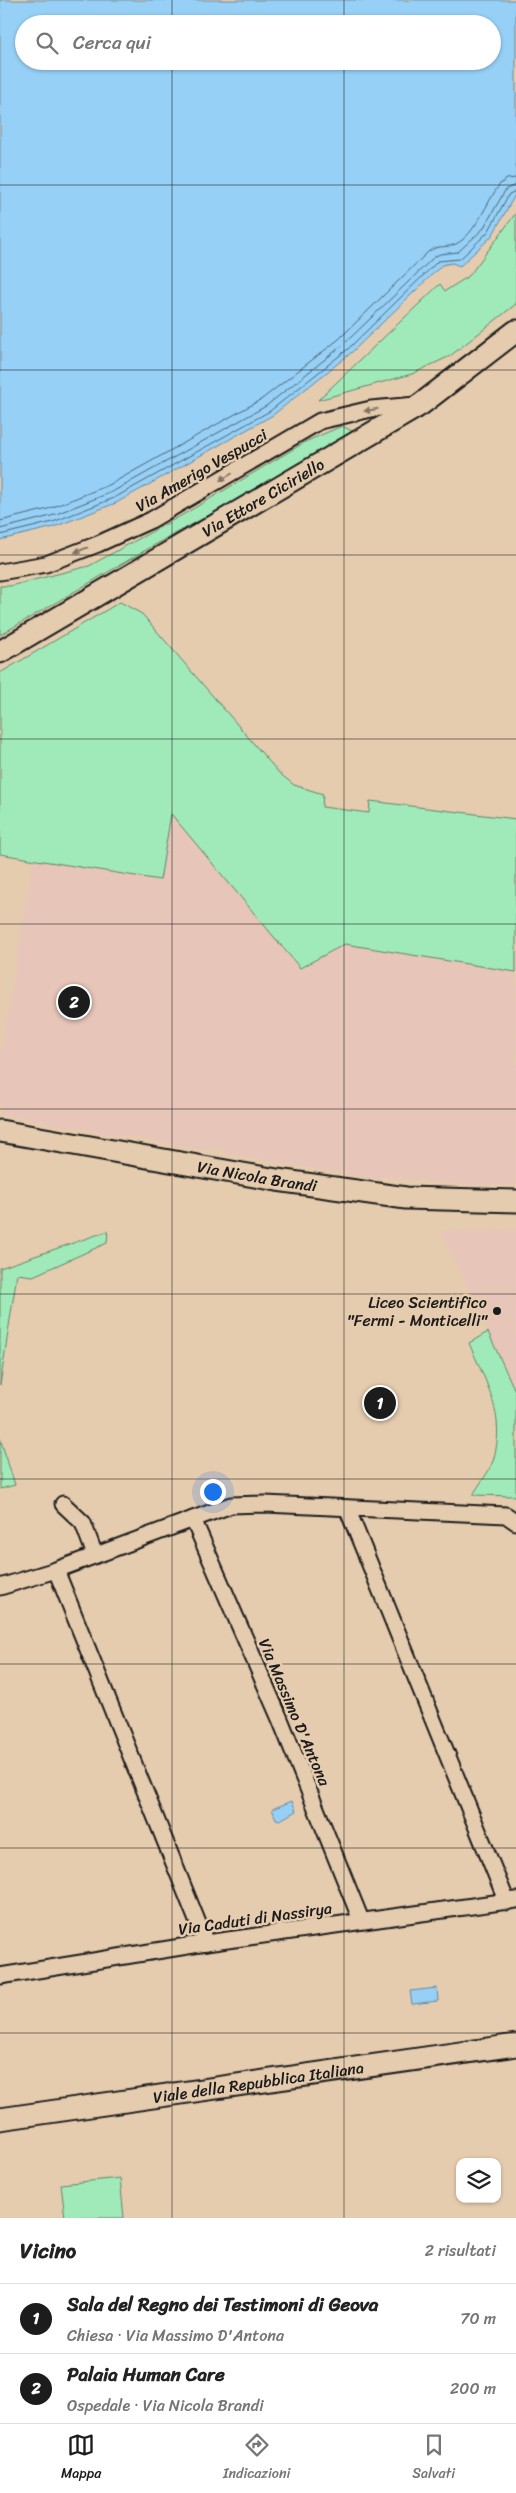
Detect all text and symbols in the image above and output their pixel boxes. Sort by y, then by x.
search box [15,15,501,70]
text: Cerca qui [73,26,151,59]
icon: search [33,29,61,57]
one-way arrow [363,406,379,414]
street label: Via Amerigo Vespucci [130,420,273,520]
street label: Via Ettore Ciciriello [196,450,330,545]
one-way arrow [218,473,233,481]
one-way arrow [74,547,88,555]
pin: 2 [58,983,90,1021]
street label: Via Nicola Brandi [195,1152,319,1200]
place label: Liceo Scientifico "Fermi - Monticelli" [347,1288,488,1335]
marker: Liceo Scientifico "Fermi - Monticelli" [491,1305,503,1317]
pin: 1 [364,1384,396,1422]
your location [200,1479,226,1505]
street label: Via Massimo D'Antona [250,1634,339,1791]
street label: Via Caduti di Nassirya [176,1893,334,1944]
street label: Viale della Repubblica Italiana [151,2053,366,2112]
map controls [456,2158,501,2203]
button: layers [456,2158,501,2203]
text: Vicino [20,2232,76,2270]
text: 2 risultati [425,2236,496,2265]
text: Sala del Regno dei Testimoni di Geova [67,2288,378,2321]
text: 1 [33,2304,39,2333]
text: 70 m [460,2304,496,2333]
text: Chiesa · Via Massimo D'Antona [67,2321,284,2350]
text: Palaia Human Care [67,2358,225,2391]
text: 2 [31,2374,41,2403]
text: 200 m [450,2374,496,2403]
text: Ospedale · Via Nicola Brandi [67,2391,264,2420]
tab: Mappa [61,2431,101,2486]
tab: Indicazioni [223,2431,290,2486]
tab: Salvati [412,2431,455,2486]

